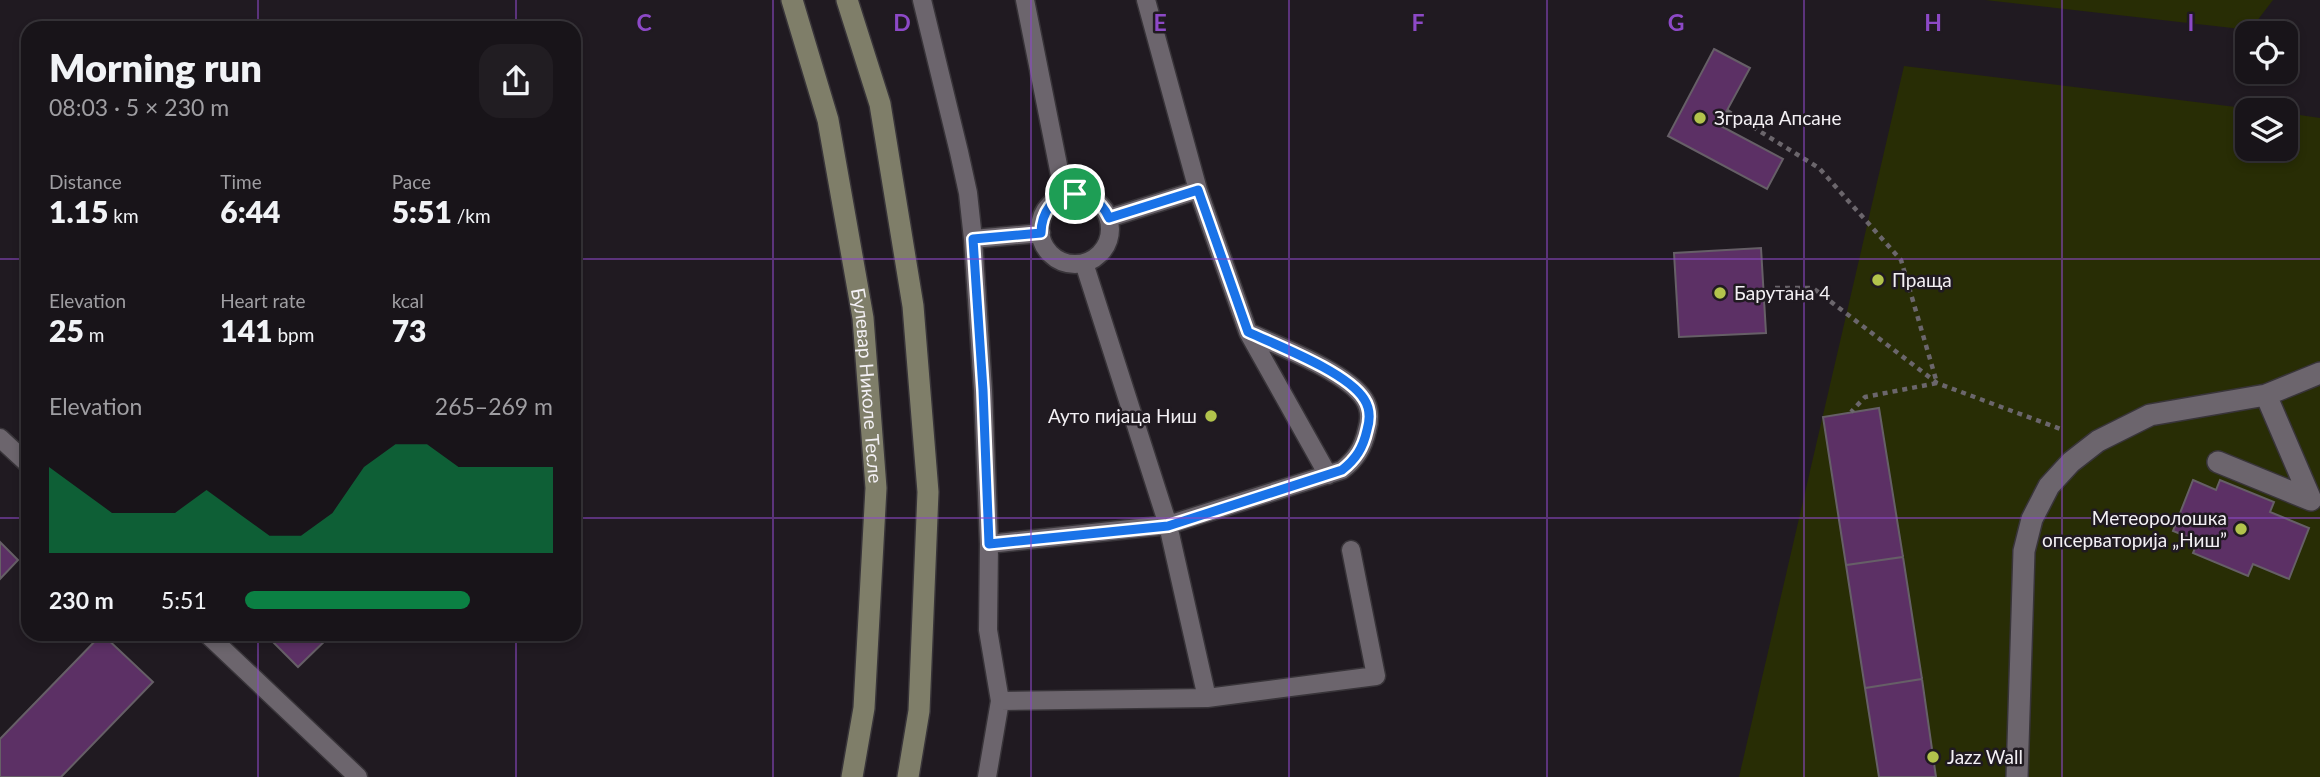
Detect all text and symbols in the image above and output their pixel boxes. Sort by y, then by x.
text: C [636,8,652,36]
text: D [893,8,911,36]
text: E [1153,8,1167,36]
text: F [1411,8,1425,36]
text: G [1668,8,1684,36]
text: H [1924,8,1942,36]
text: I [2188,8,2194,36]
map controls [2235,21,2298,161]
button: locate [2235,21,2298,84]
text: Morning run [49,44,262,90]
button: share [479,44,553,118]
text: 08:03 · 5 × 230 m [49,93,229,121]
button: layers [2235,98,2298,161]
place label: Зграда Апсане [1714,106,1841,129]
marker: Зграда Апсане [1692,110,1708,126]
pin [1045,164,1105,224]
text: Distance [49,170,122,193]
text: Time [220,170,262,193]
text: Pace [392,170,431,193]
icon: arrive [1056,175,1094,213]
text: 1.15 [49,193,108,229]
text: 6:44 [220,193,280,229]
text: 5:51 [392,193,452,229]
text: km [108,204,139,227]
text: /km [452,204,491,227]
place label: Праща [1892,268,1952,291]
marker: Праща [1870,272,1886,288]
place label: Барутана 4 [1734,281,1830,304]
marker: Барутана 4 [1712,285,1728,301]
street label: Булевар Николе Тесле [847,286,888,484]
text: Elevation [49,289,126,312]
text: Heart rate [220,289,306,312]
text: kcal [392,289,424,312]
text: 25 [49,312,84,348]
text: 141 [220,312,273,348]
text: 73 [392,312,426,348]
text: m [84,323,104,346]
text: bpm [273,323,314,346]
text: Elevation [49,392,142,420]
text: 265–269 m [435,392,553,420]
place label: Ауто пијаца Ниш [1048,404,1197,427]
marker: Ауто пијаца Ниш [1203,408,1219,424]
place label: Метеоролошка опсерваторија „Ниш” [2042,506,2227,551]
marker: Метеоролошка опсерваторија „Ниш” [2233,521,2249,537]
text: 230 m [49,586,114,614]
text: 5:51 [161,586,207,614]
place label: Jazz Wall [1947,745,2023,768]
marker: Jazz Wall [1925,749,1941,765]

